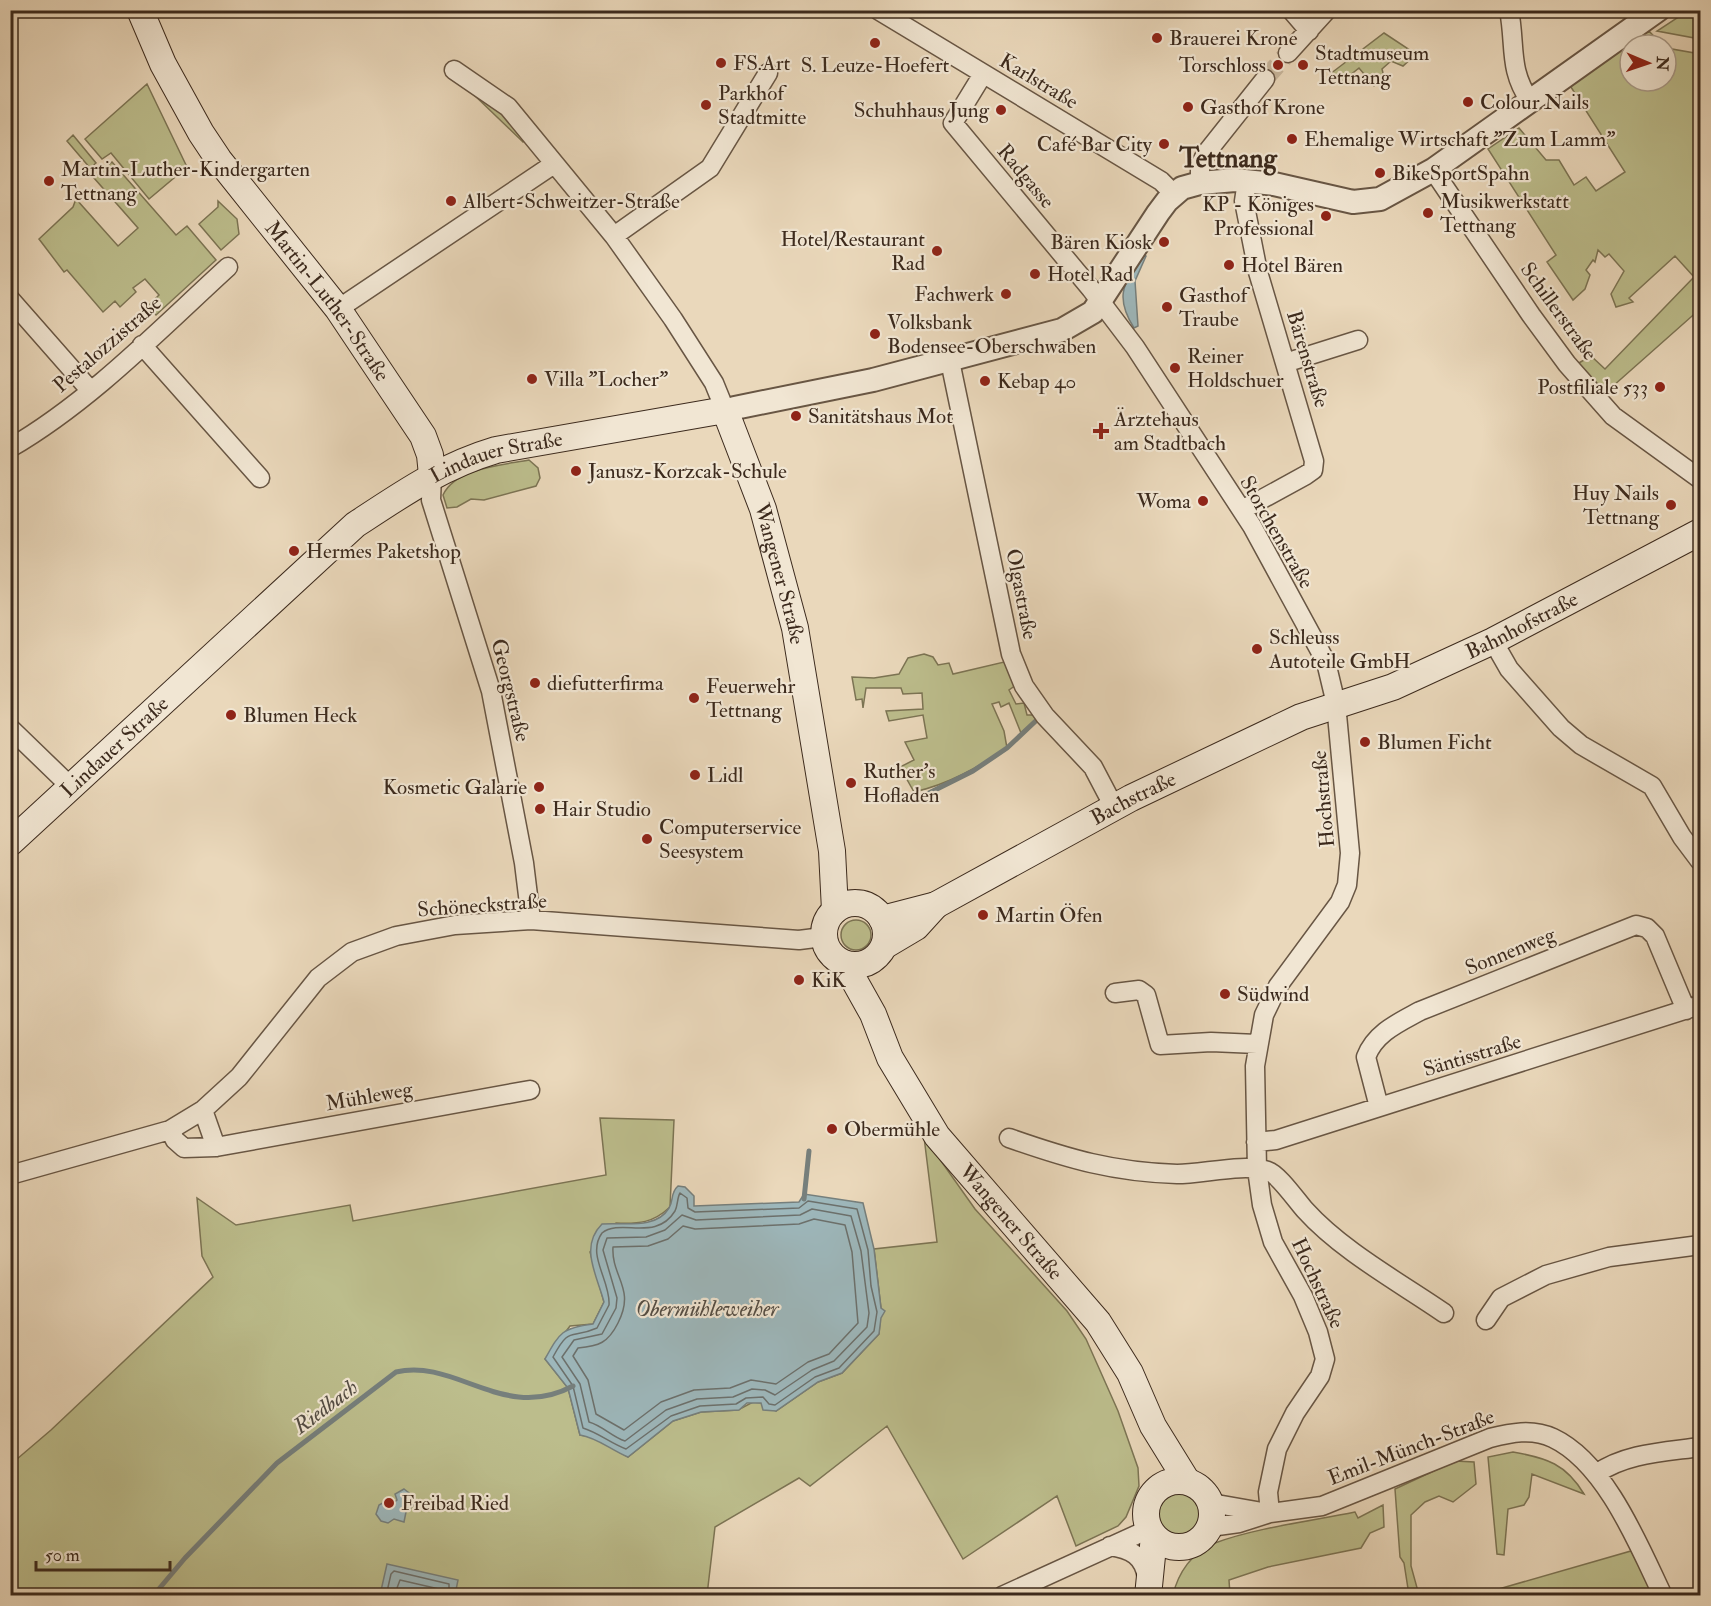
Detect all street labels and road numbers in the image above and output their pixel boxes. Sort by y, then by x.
street label: Karlstraße [995,47,1083,116]
street label: Radgasse [991,138,1061,214]
street label: Martin-Luther-Straße [259,216,396,387]
street label: Schillerstraße [1514,257,1603,366]
street label: Pestalozzistraße [48,290,167,399]
street label: Bärenstraße [1280,307,1335,411]
street label: Lindauer Straße [425,426,565,490]
street label: Storchenstraße [1233,471,1320,594]
street label: Wangener Straße [748,499,811,647]
street label: Olgastraße [999,546,1044,642]
street label: Bahnhofstraße [1461,586,1583,666]
street label: Georgstraße [485,636,536,745]
street label: Lindauer Straße [55,690,175,804]
street label: Hochstraße [1306,749,1341,849]
street label: Bachstraße [1086,766,1181,832]
street label: Schöneckstraße [416,887,548,923]
street label: Sonnenweg [1461,921,1560,982]
street label: Säntisstraße [1420,1028,1525,1083]
street label: Mühleweg [323,1075,415,1117]
street label: Wangener Straße [953,1158,1069,1286]
street label: Hochstraße [1285,1234,1350,1333]
street label: Emil-Münch-Straße [1324,1403,1499,1492]

